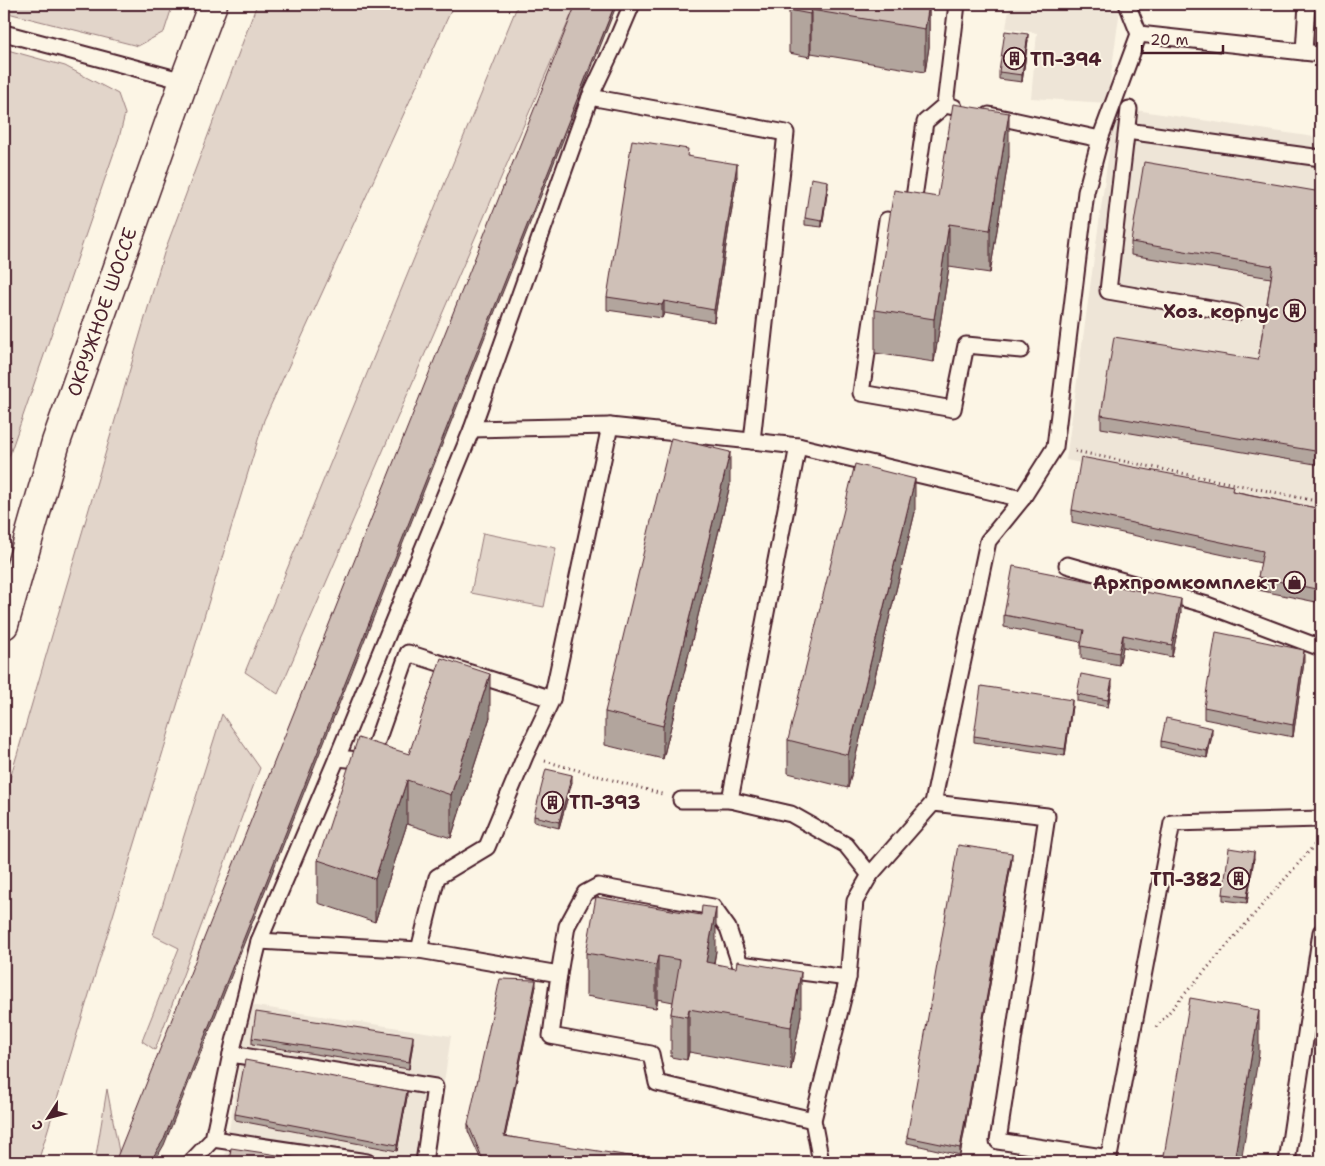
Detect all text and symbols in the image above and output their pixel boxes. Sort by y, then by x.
scale bar [1142,22,1224,54]
text: 20 m [1150,30,1189,50]
building icon: ТП-394 [1002,47,1026,71]
place label: ТП-394 [1030,47,1102,72]
street label: ОКРУЖНОЕ ШОССЕ [61,224,143,400]
place label: Хоз. корпус [1163,299,1279,324]
building icon: Хоз. корпус [1283,299,1307,323]
place label: Архпромкомплект [1093,570,1280,595]
shop icon: Архпромкомплект [1283,570,1307,594]
building icon: ТП-393 [541,790,565,814]
place label: ТП-393 [569,790,641,815]
place label: ТП-382 [1150,867,1222,892]
building icon: ТП-382 [1226,867,1250,891]
north arrow [22,1094,72,1144]
text: С [28,1117,47,1134]

